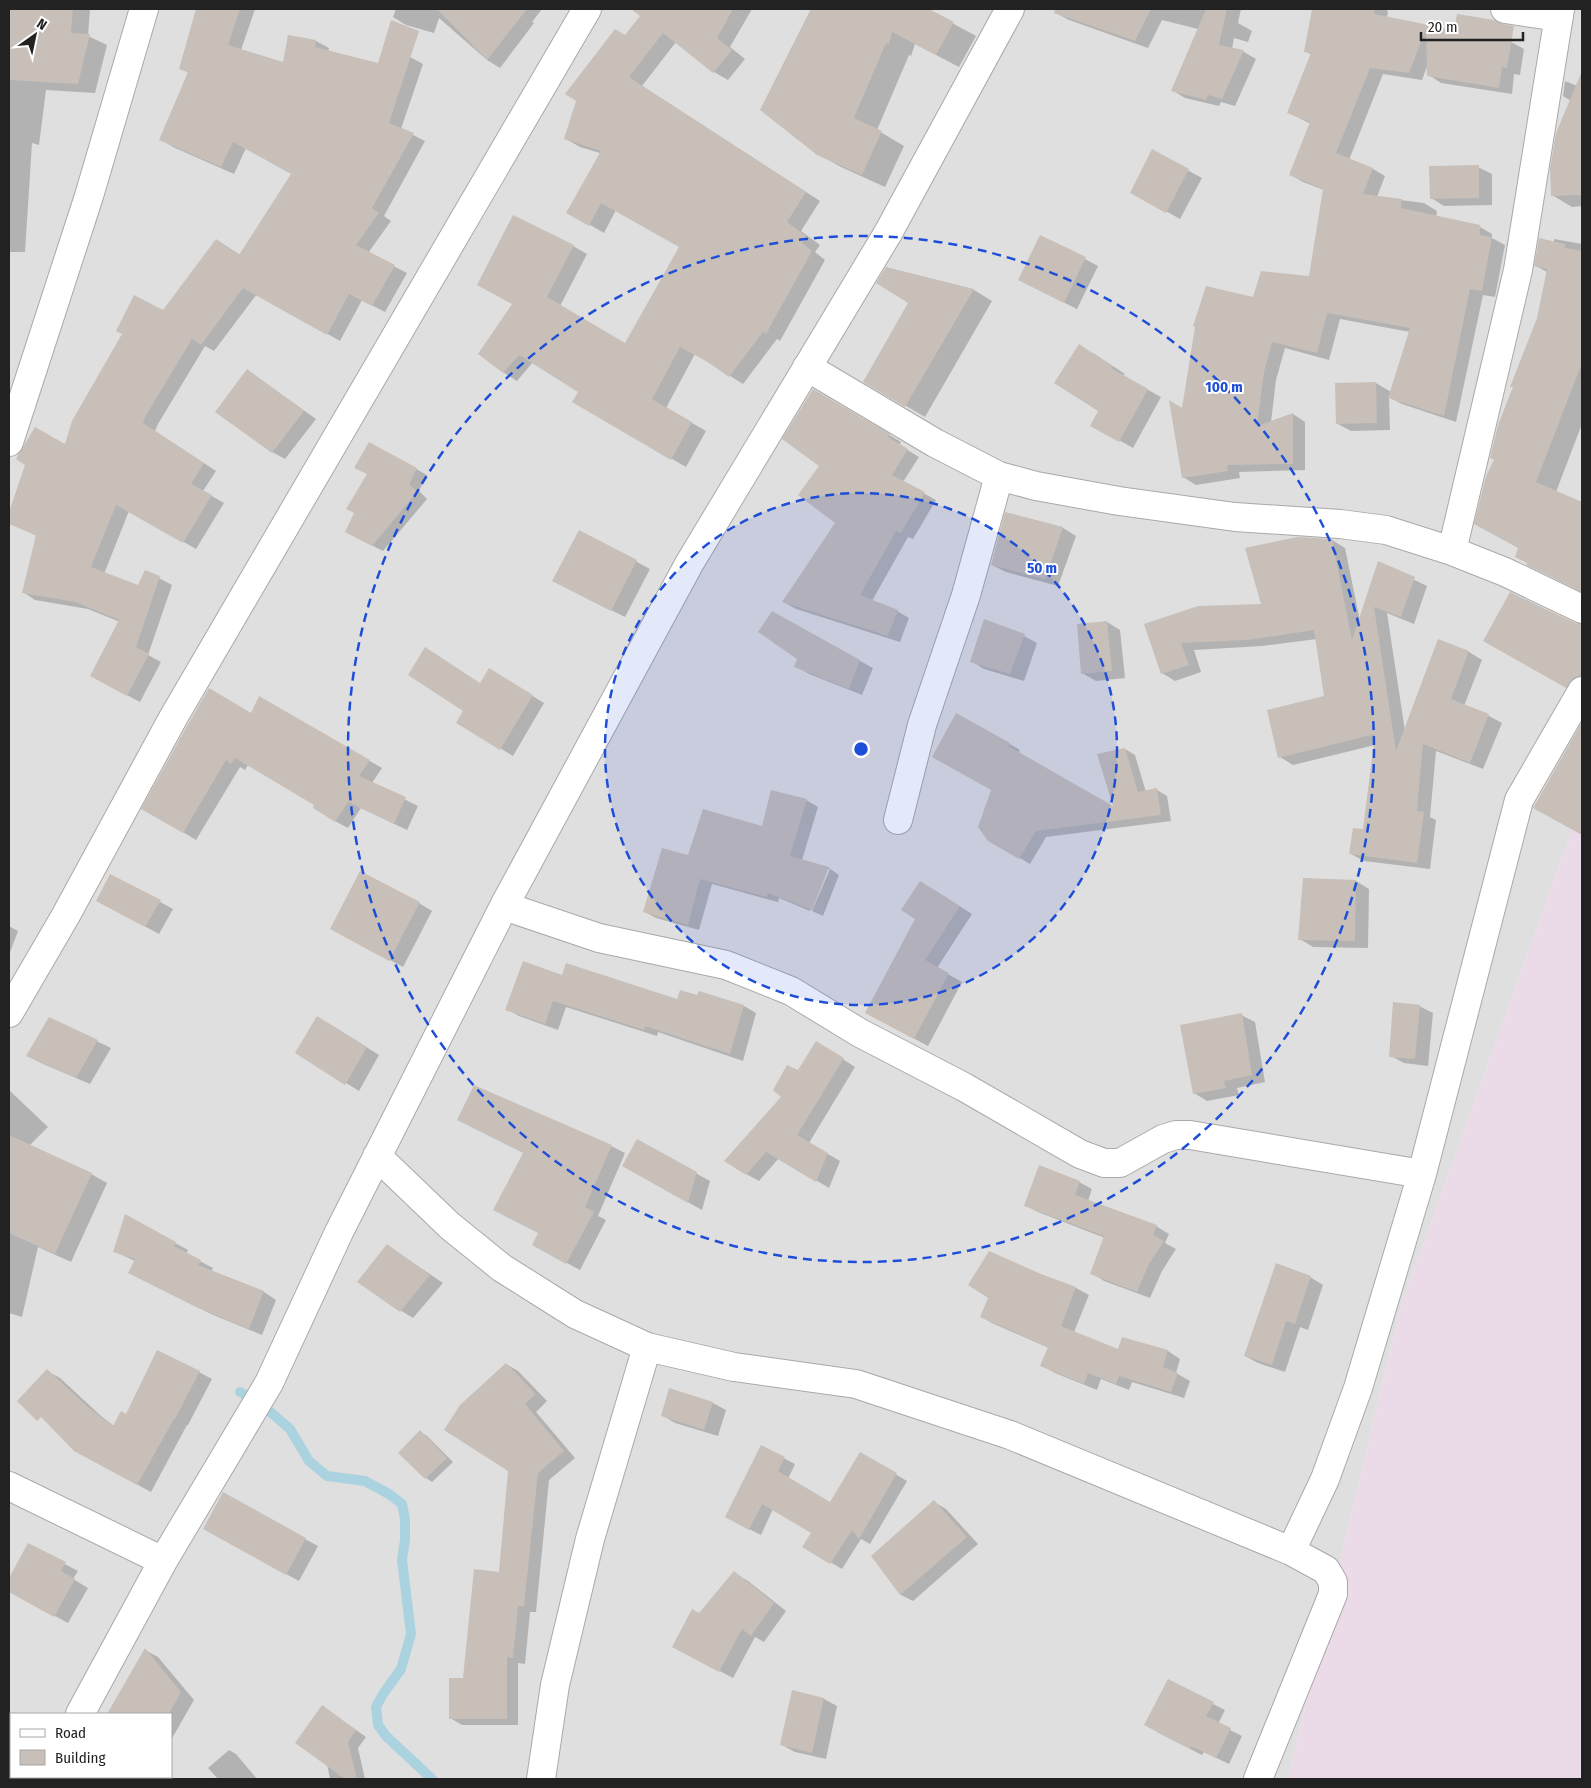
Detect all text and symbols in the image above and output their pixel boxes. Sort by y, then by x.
north arrow [10,10,60,60]
scale bar [1421,10,1524,42]
text: N [34,15,50,34]
text: 20 m [1428,18,1458,36]
text: 100 m [1205,378,1243,396]
text: 50 m [1027,559,1057,577]
centre of rings [852,740,870,758]
legend [10,1713,172,1778]
text: Road [55,1724,86,1742]
text: Building [55,1749,106,1767]

